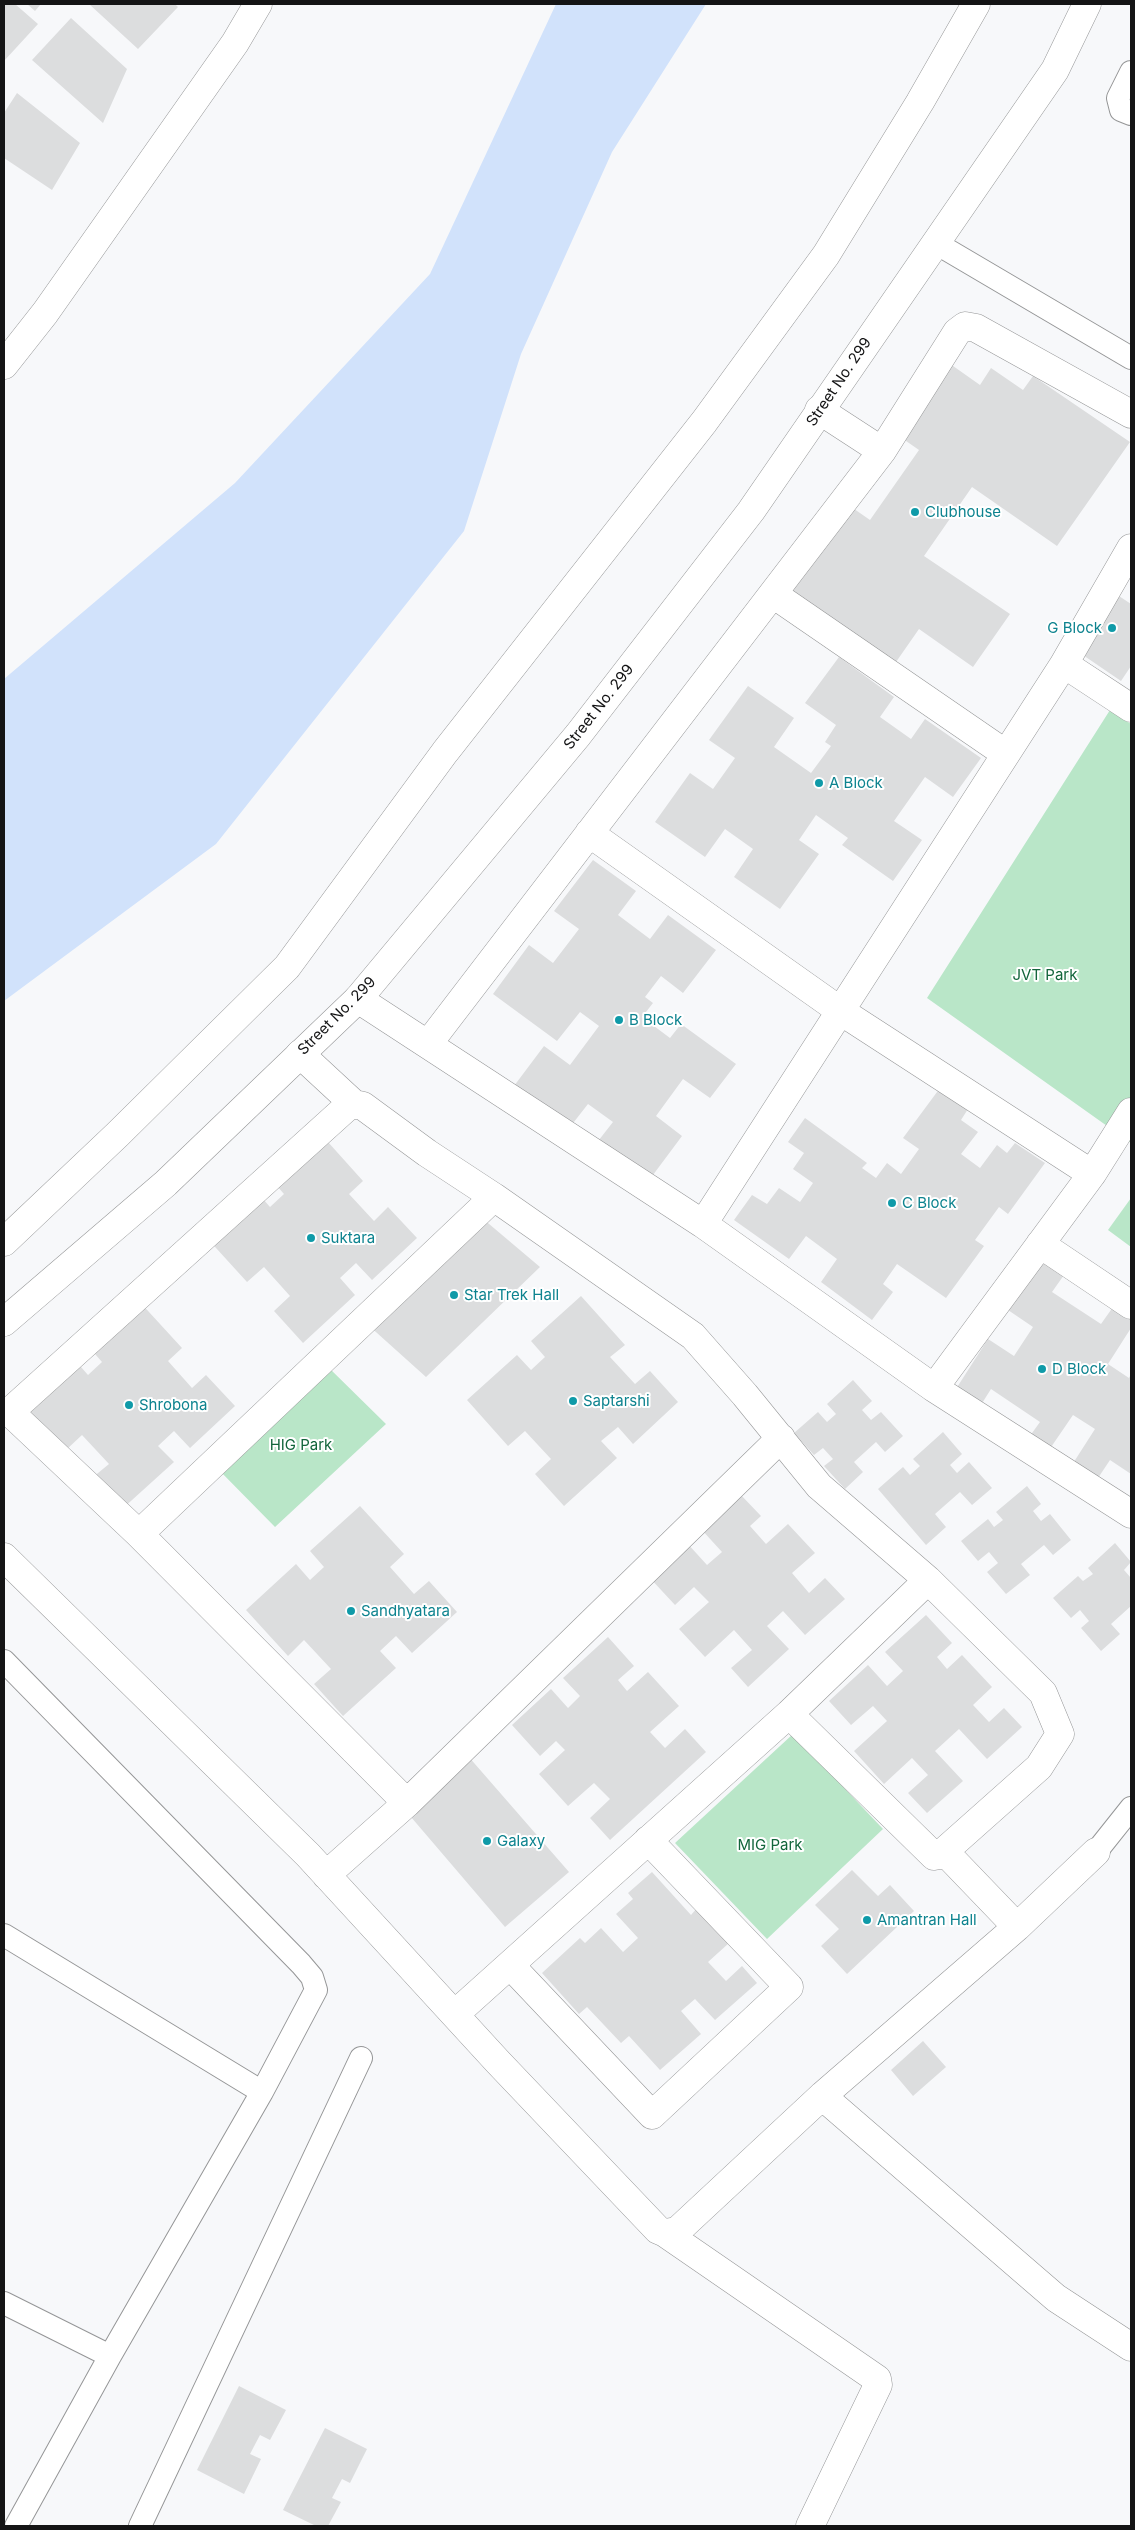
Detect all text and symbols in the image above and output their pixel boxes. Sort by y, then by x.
street label: Street No. 299 [803,334,875,430]
place label: Clubhouse [925,503,1001,521]
marker: Clubhouse [909,506,921,518]
place label: G Block [1047,619,1102,637]
marker: G Block [1106,622,1118,634]
street label: Street No. 299 [560,661,638,753]
place label: A Block [829,774,883,792]
marker: A Block [813,777,825,789]
park label: JVT Park [1013,966,1077,984]
street label: Street No. 299 [294,973,380,1059]
place label: B Block [629,1011,682,1029]
marker: B Block [613,1014,625,1026]
place label: C Block [902,1194,956,1212]
marker: C Block [886,1197,898,1209]
place label: Suktara [321,1229,375,1247]
marker: Suktara [305,1232,317,1244]
place label: Star Trek Hall [464,1286,559,1304]
marker: Star Trek Hall [448,1289,460,1301]
place label: D Block [1052,1360,1106,1378]
marker: D Block [1036,1363,1048,1375]
place label: Saptarshi [583,1392,650,1410]
marker: Saptarshi [567,1395,579,1407]
place label: Shrobona [139,1396,207,1414]
marker: Shrobona [123,1399,135,1411]
park label: HIG Park [270,1436,332,1454]
place label: Sandhyatara [361,1602,450,1620]
marker: Sandhyatara [345,1605,357,1617]
place label: Galaxy [497,1832,545,1850]
marker: Galaxy [481,1835,493,1847]
park label: MIG Park [737,1836,803,1854]
place label: Amantran Hall [877,1911,977,1929]
marker: Amantran Hall [861,1914,873,1926]

